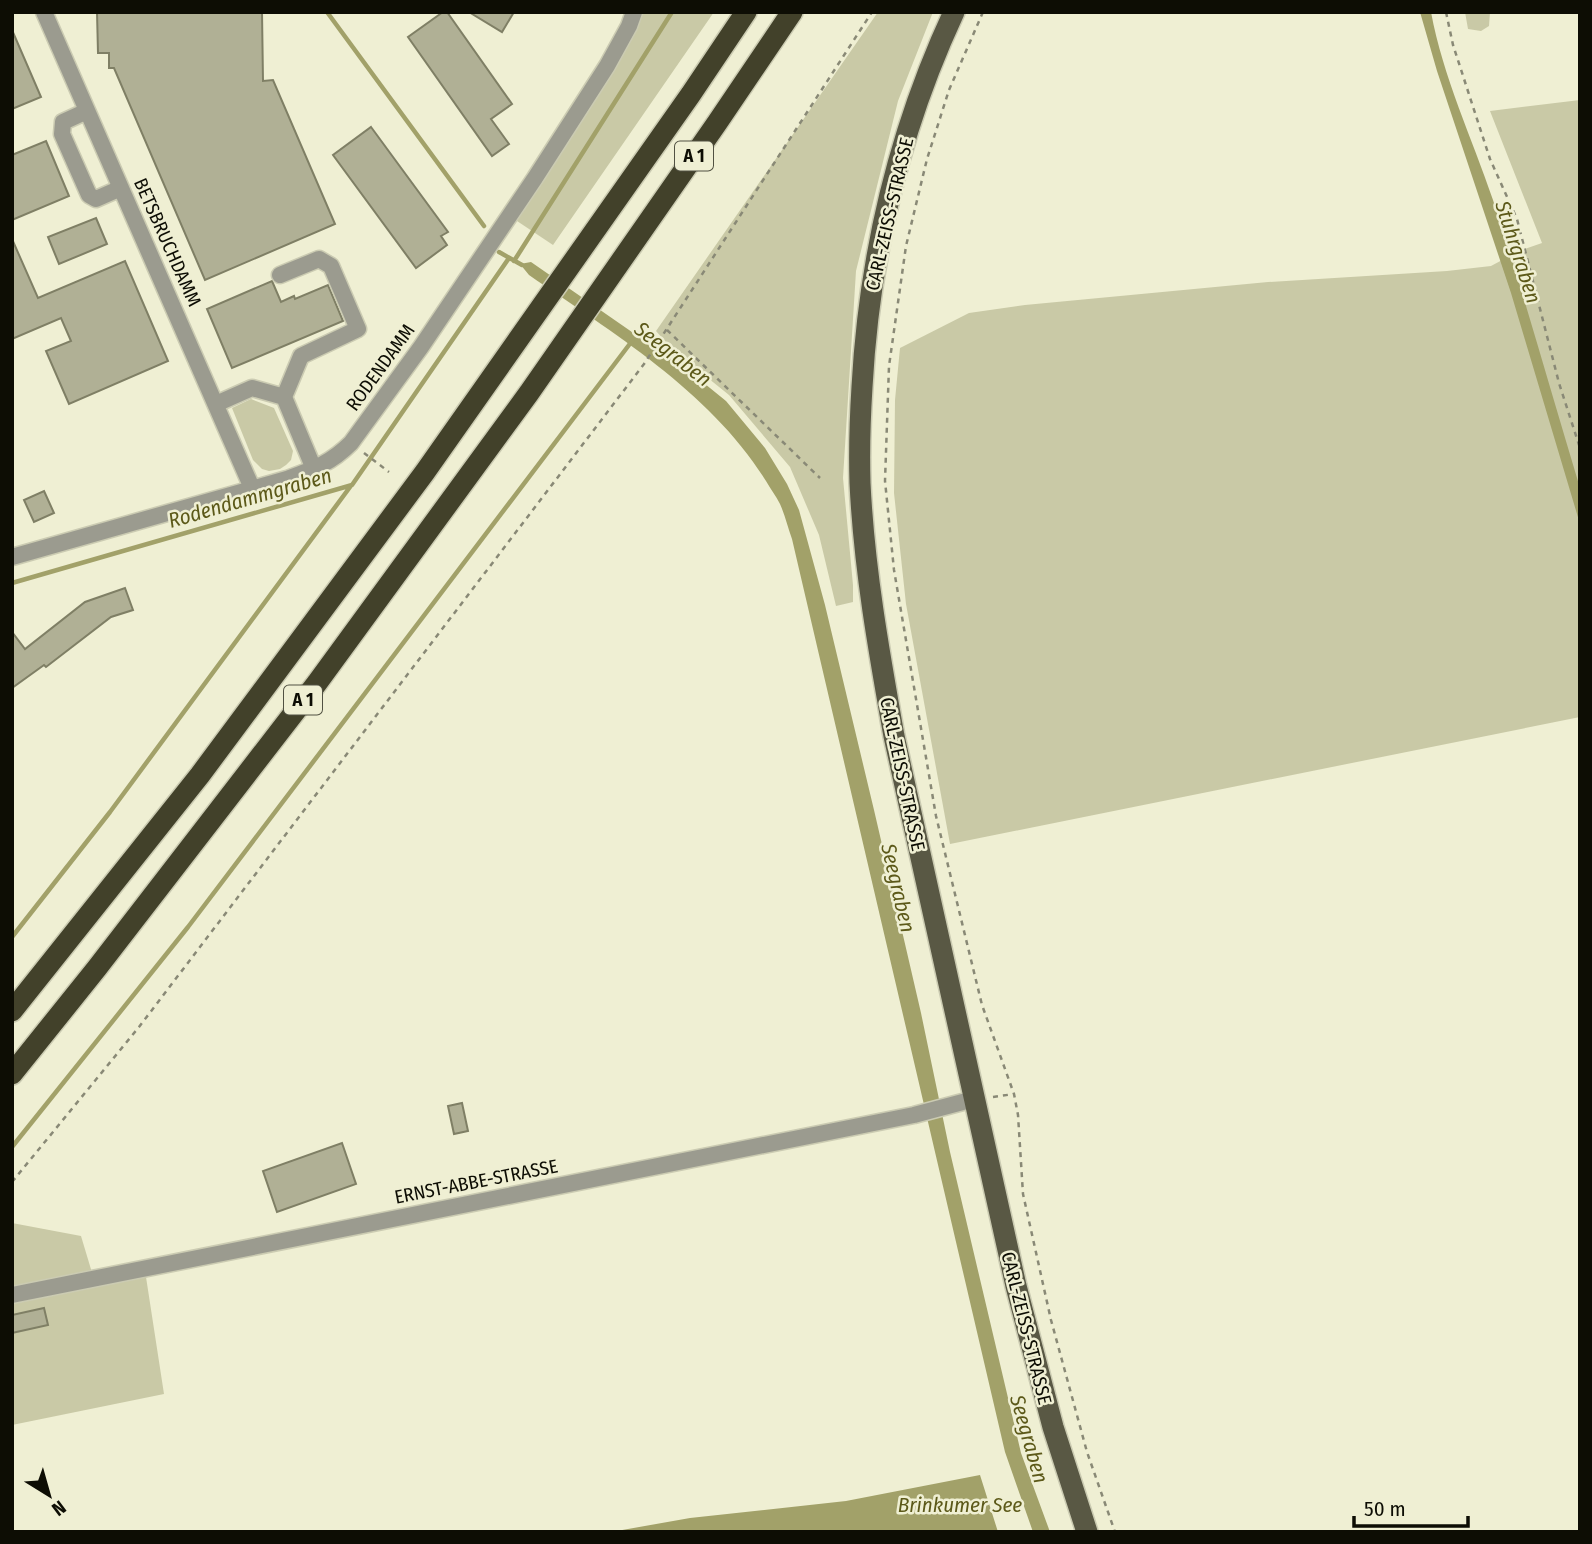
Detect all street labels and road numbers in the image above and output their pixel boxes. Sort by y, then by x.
street label: CARL-ZEISS-STRASSE [861,135,918,293]
road number: A 1 [675,141,713,170]
street label: BETSBRUCHDAMM [129,175,206,310]
street label: RODENDAMM [341,319,420,415]
road number: A 1 [284,686,322,714]
street label: CARL-ZEISS-STRASSE [875,695,930,853]
street label: ERNST-ABBE-STRASSE [393,1154,560,1209]
street label: CARL-ZEISS-STRASSE [996,1249,1057,1407]

